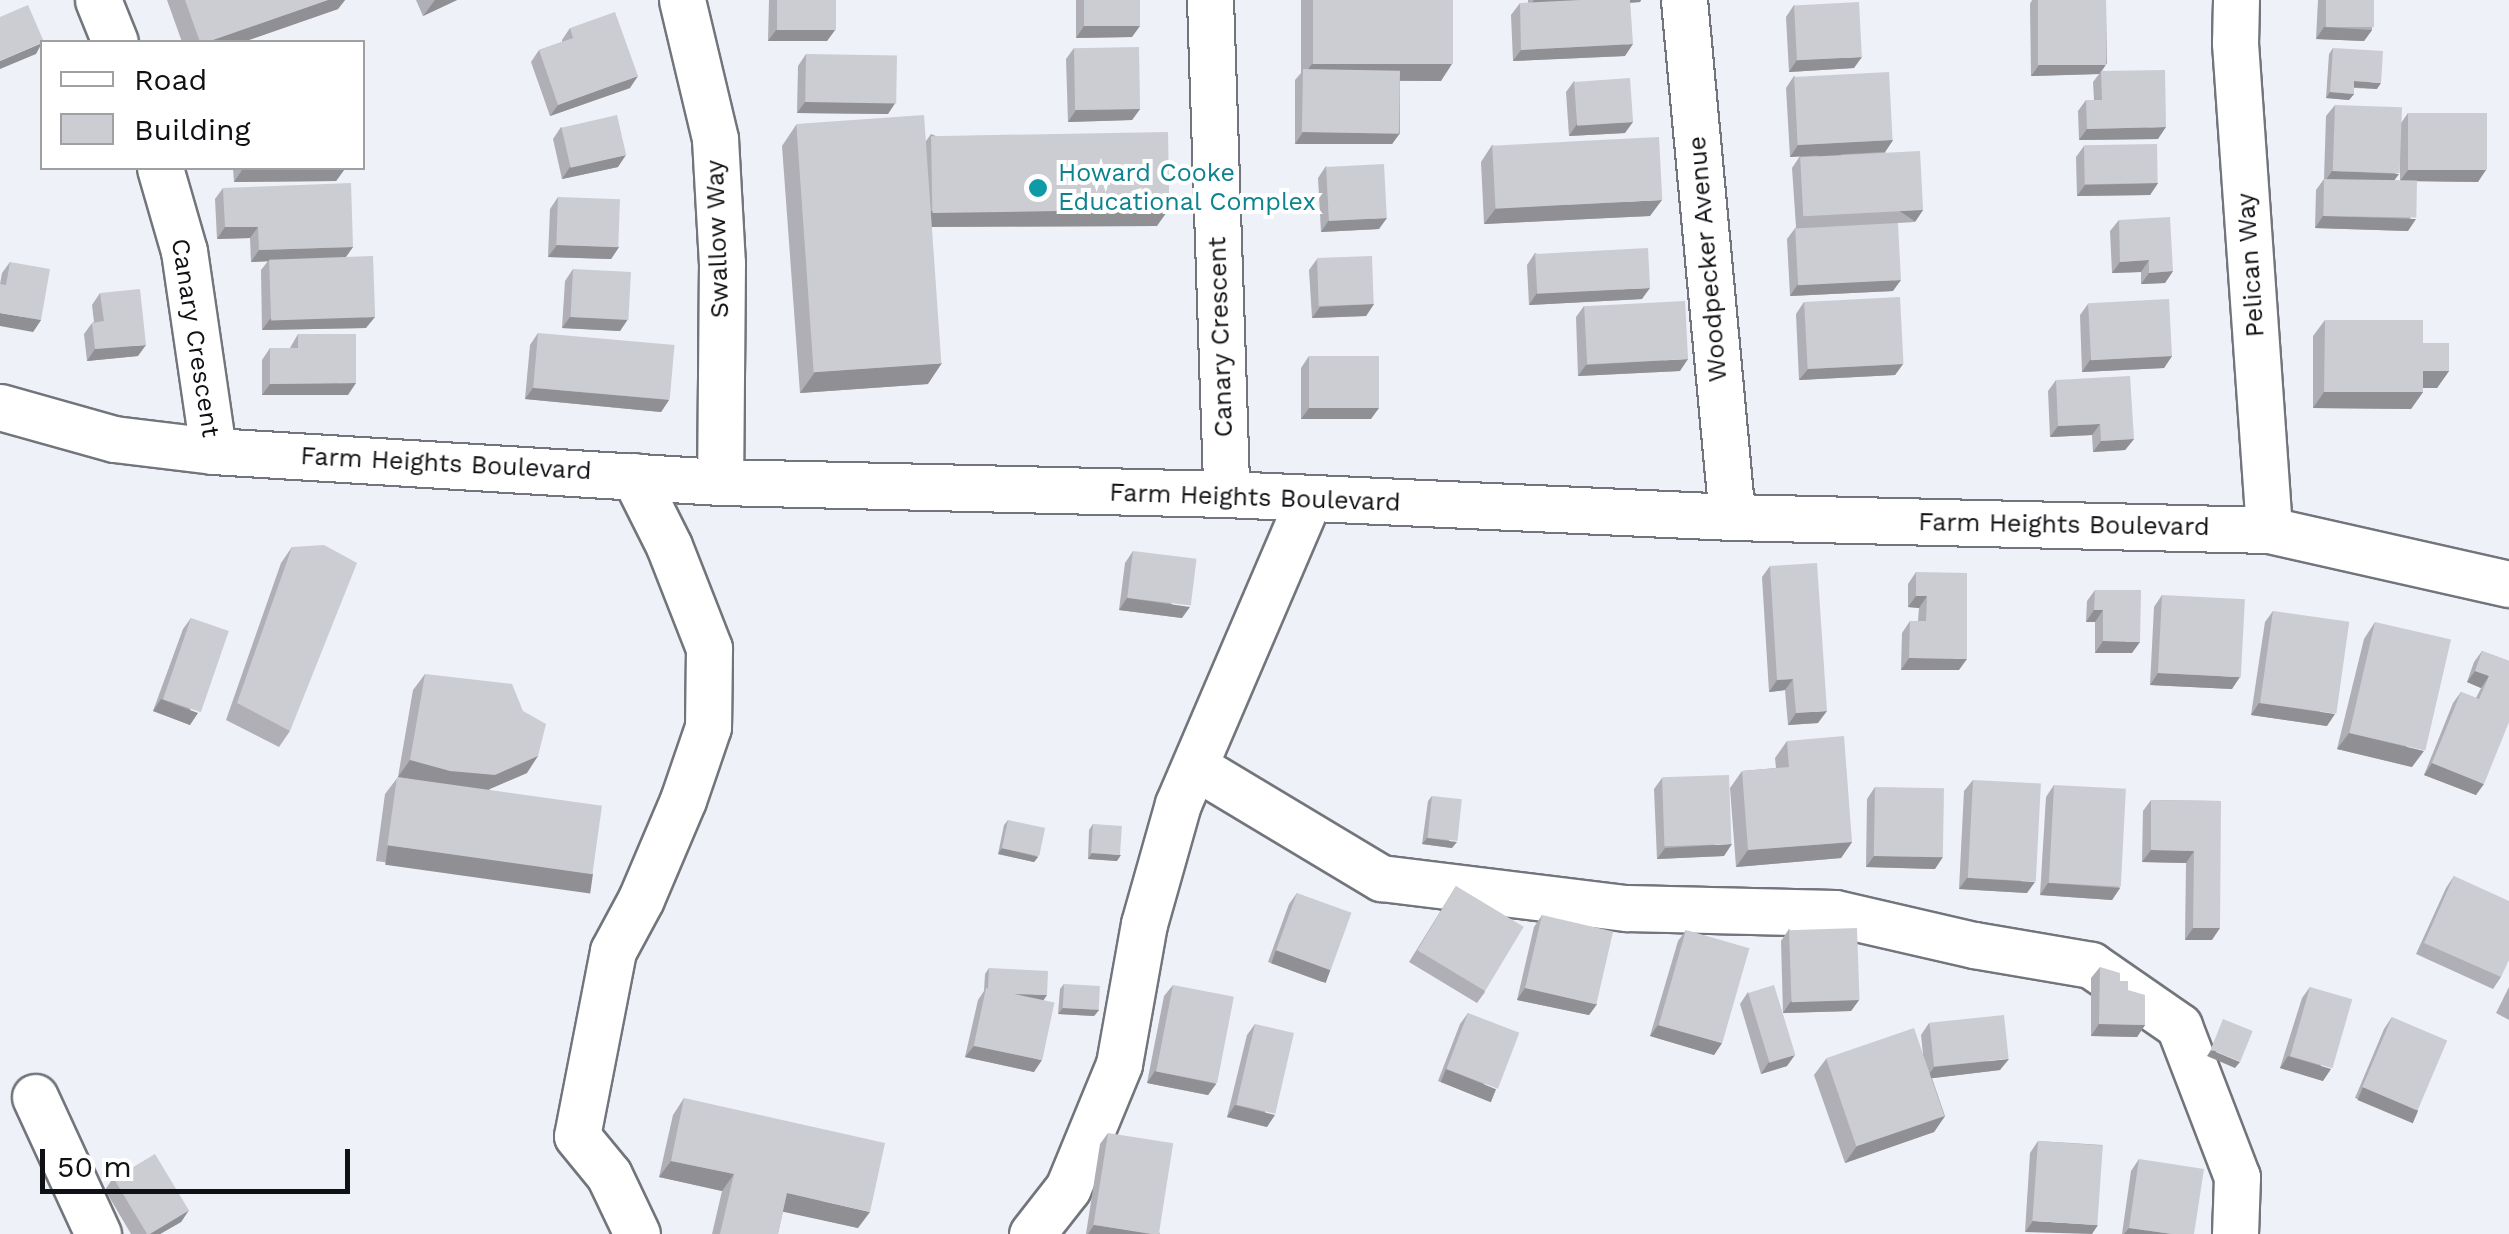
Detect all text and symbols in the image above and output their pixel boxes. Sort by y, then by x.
legend [40,40,365,170]
text: Road [134,62,207,97]
text: Building [134,112,251,147]
street label: Woodpecker Avenue [1682,134,1734,384]
street label: Swallow Way [700,159,736,319]
place label: Howard Cooke Educational Complex [1058,159,1317,218]
marker: Howard Cooke Educational Complex [1027,177,1049,199]
street label: Pelican Way [2231,192,2271,338]
street label: Canary Crescent [164,236,226,440]
street label: Canary Crescent [1202,236,1240,438]
street label: Farm Heights Boulevard [300,441,592,487]
street label: Farm Heights Boulevard [1109,478,1401,518]
street label: Farm Heights Boulevard [1918,507,2210,543]
scale bar [45,1129,355,1191]
text: 50 m [57,1149,132,1184]

